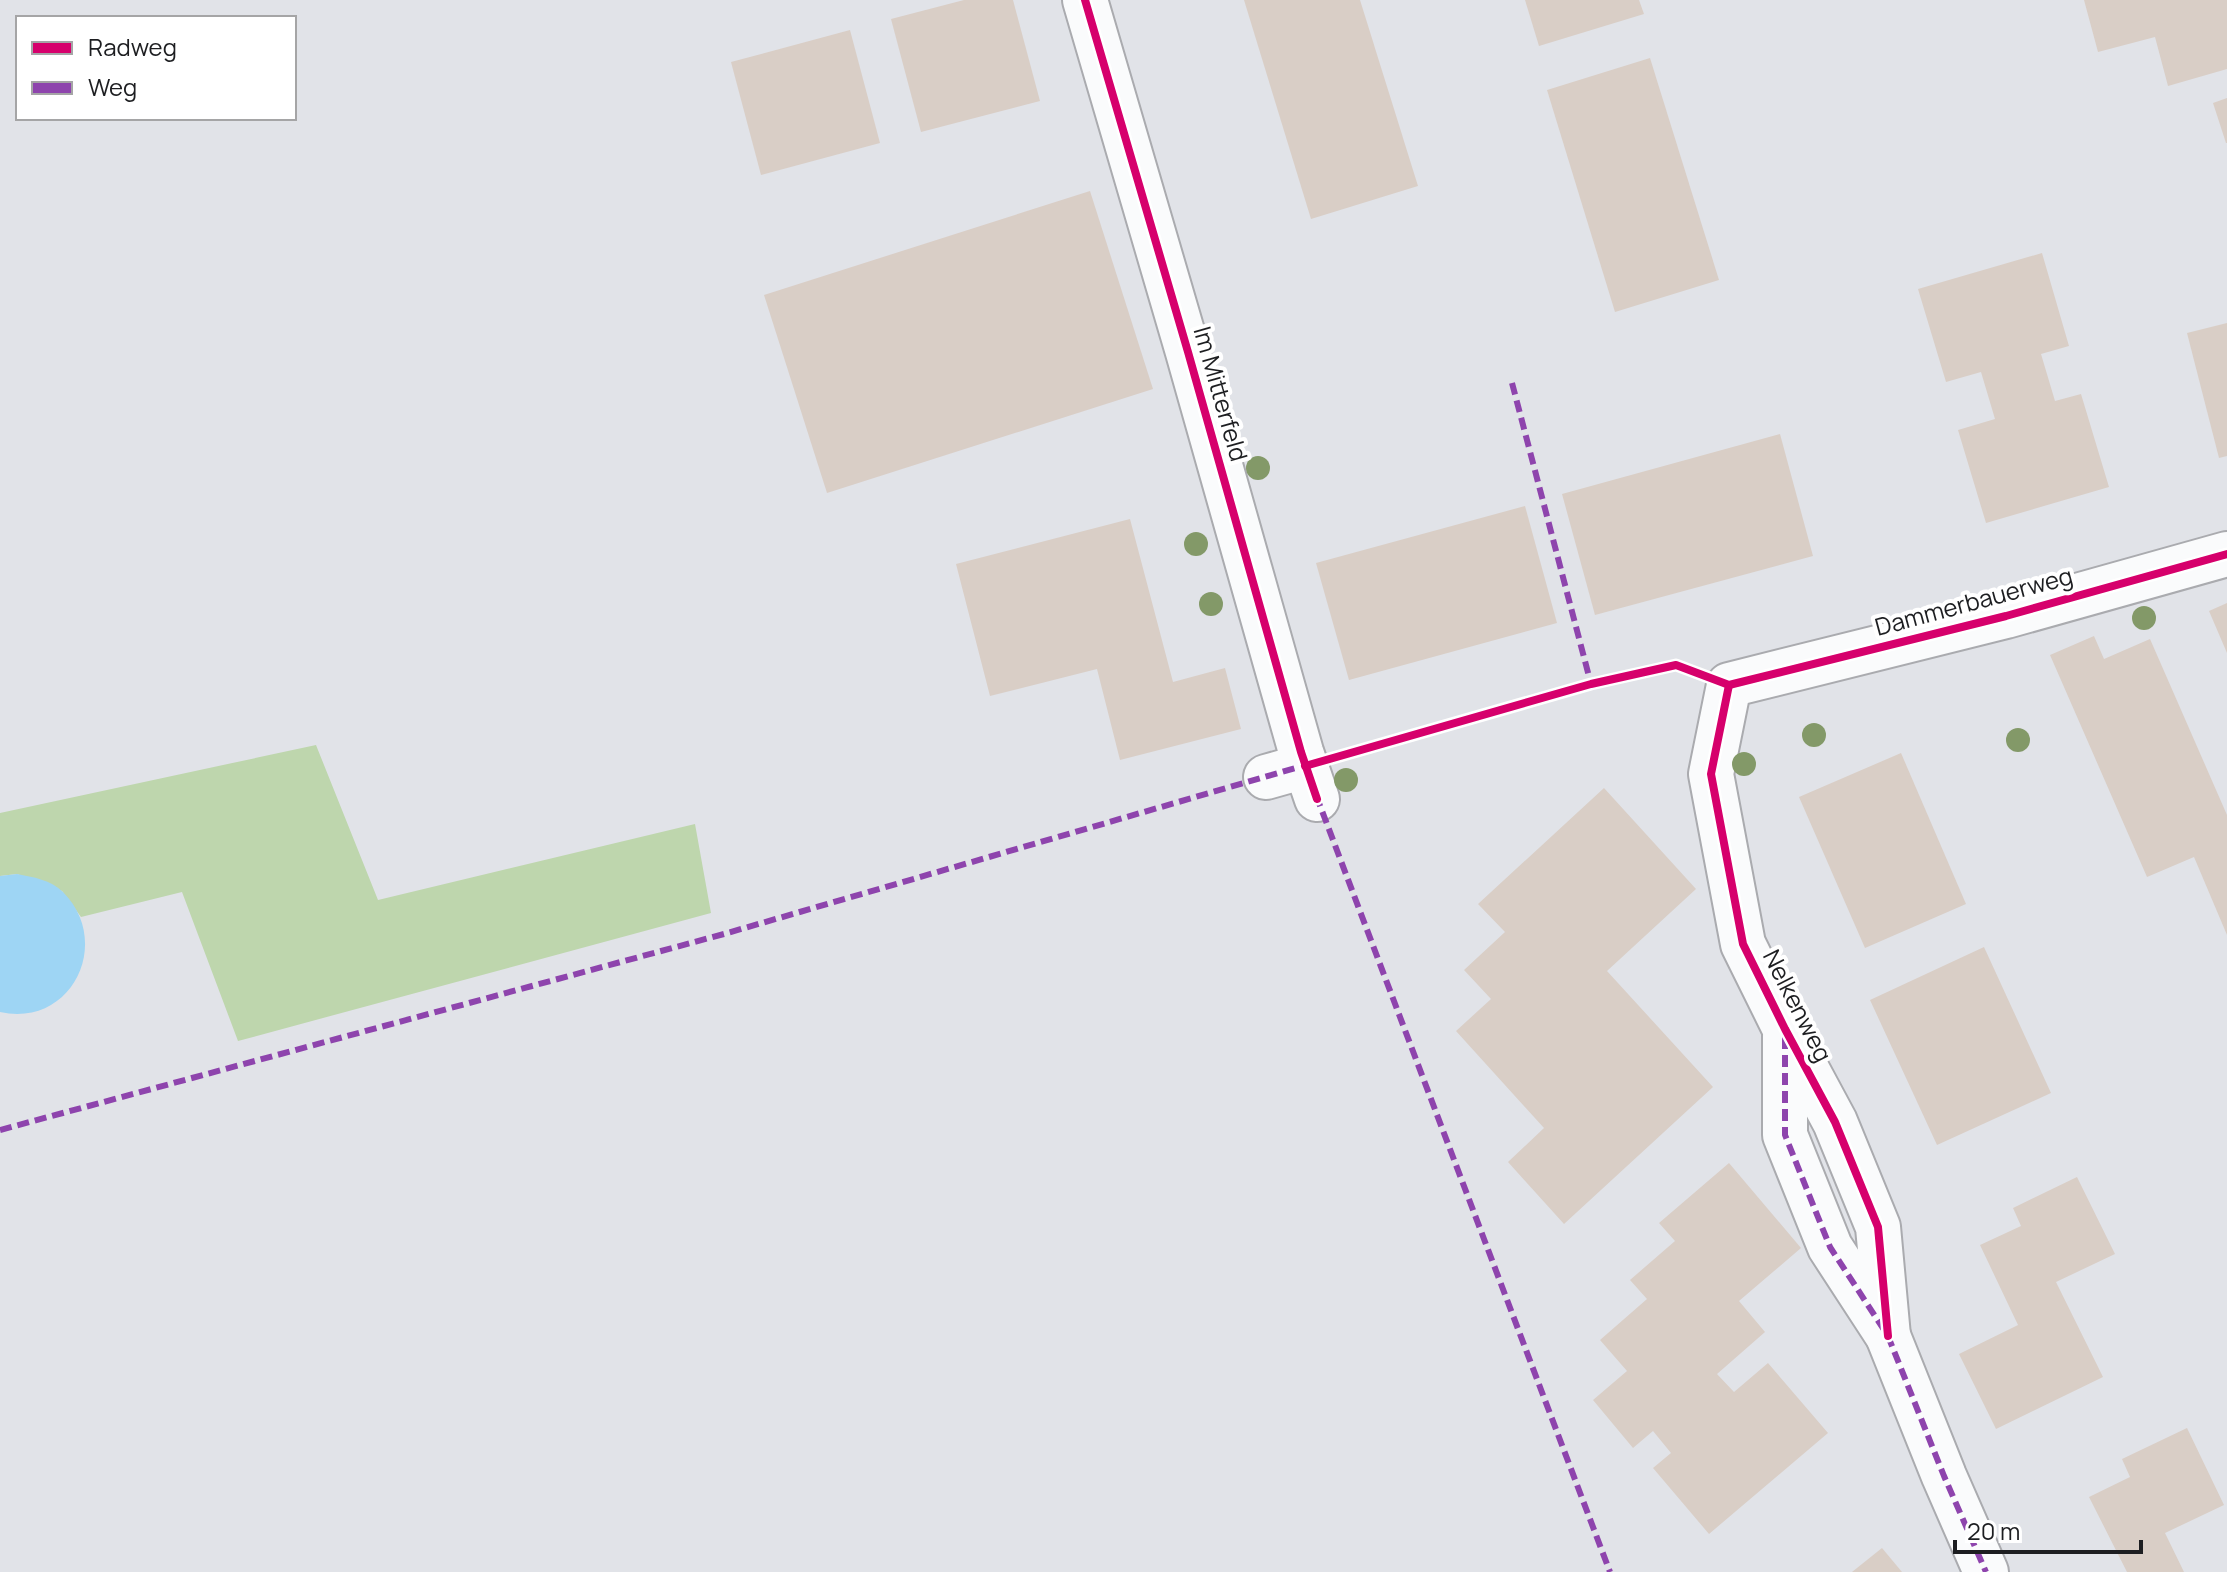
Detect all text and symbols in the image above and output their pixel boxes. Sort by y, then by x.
legend [16,16,296,120]
text: Radweg [88,30,177,63]
text: Weg [88,70,137,103]
street label: Im Mitterfeld [1186,322,1256,465]
street label: Dammerbauerweg [1871,558,2076,643]
street label: Nelkenweg [1756,944,1841,1067]
scale bar [1955,1504,2141,1554]
text: 20 m [1967,1514,2020,1547]

